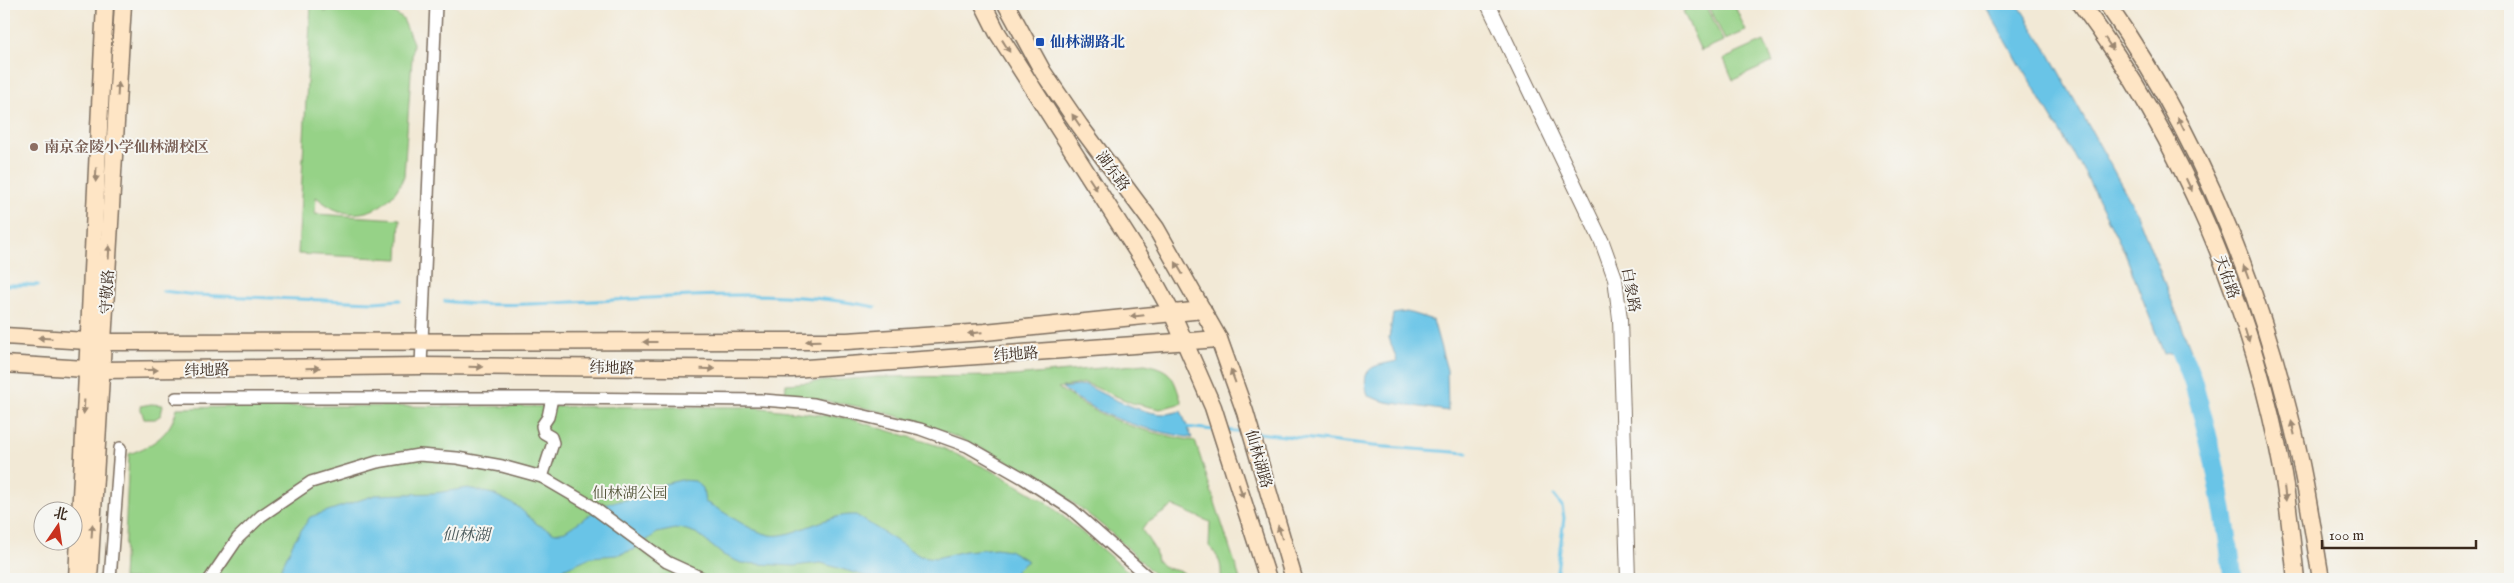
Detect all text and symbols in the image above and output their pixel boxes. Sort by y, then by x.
place label: 仙林湖路北 [1050,33,1125,52]
marker: 仙林湖路北 [1034,36,1046,48]
one-way arrow [2104,37,2114,50]
one-way arrow [1001,40,1011,53]
one-way arrow [114,81,122,97]
one-way arrow [1071,114,1081,127]
one-way arrow [2177,117,2185,131]
place label: 南京金陵小学仙林湖校区 [44,138,209,157]
marker: 南京金陵小学仙林湖校区 [28,141,40,153]
street label: 湖东路 [1091,148,1134,195]
one-way arrow [91,167,99,183]
one-way arrow [1088,177,1098,190]
one-way arrow [2185,178,2193,192]
one-way arrow [105,243,113,259]
street label: 天佑路 [2210,253,2243,302]
one-way arrow [1175,261,1184,274]
one-way arrow [2242,265,2249,280]
street label: 白象路 [1617,266,1644,314]
street label: 守敬路 [97,269,118,315]
one-way arrow [1128,312,1144,320]
one-way arrow [967,329,983,337]
one-way arrow [2244,329,2252,344]
one-way arrow [37,334,53,342]
one-way arrow [642,338,658,346]
one-way arrow [805,338,821,346]
street label: 纬地路 [993,343,1039,366]
street label: 纬地路 [589,359,635,378]
street label: 纬地路 [184,361,230,380]
one-way arrow [468,363,484,371]
one-way arrow [306,364,322,372]
one-way arrow [701,365,717,373]
one-way arrow [143,366,159,374]
one-way arrow [1229,368,1236,383]
one-way arrow [80,399,88,415]
one-way arrow [2289,420,2297,436]
street label: 仙林湖路 [1241,428,1276,491]
one-way arrow [1238,483,1246,498]
park label: 仙林湖公园 [592,484,668,503]
one-way arrow [2281,486,2289,502]
north arrow [32,500,82,550]
text: 北 [52,504,70,525]
scale bar [2322,518,2475,550]
one-way arrow [89,522,97,538]
one-way arrow [1276,525,1284,540]
water label: 仙林湖 [442,526,493,546]
text: 100 m [2329,526,2365,545]

